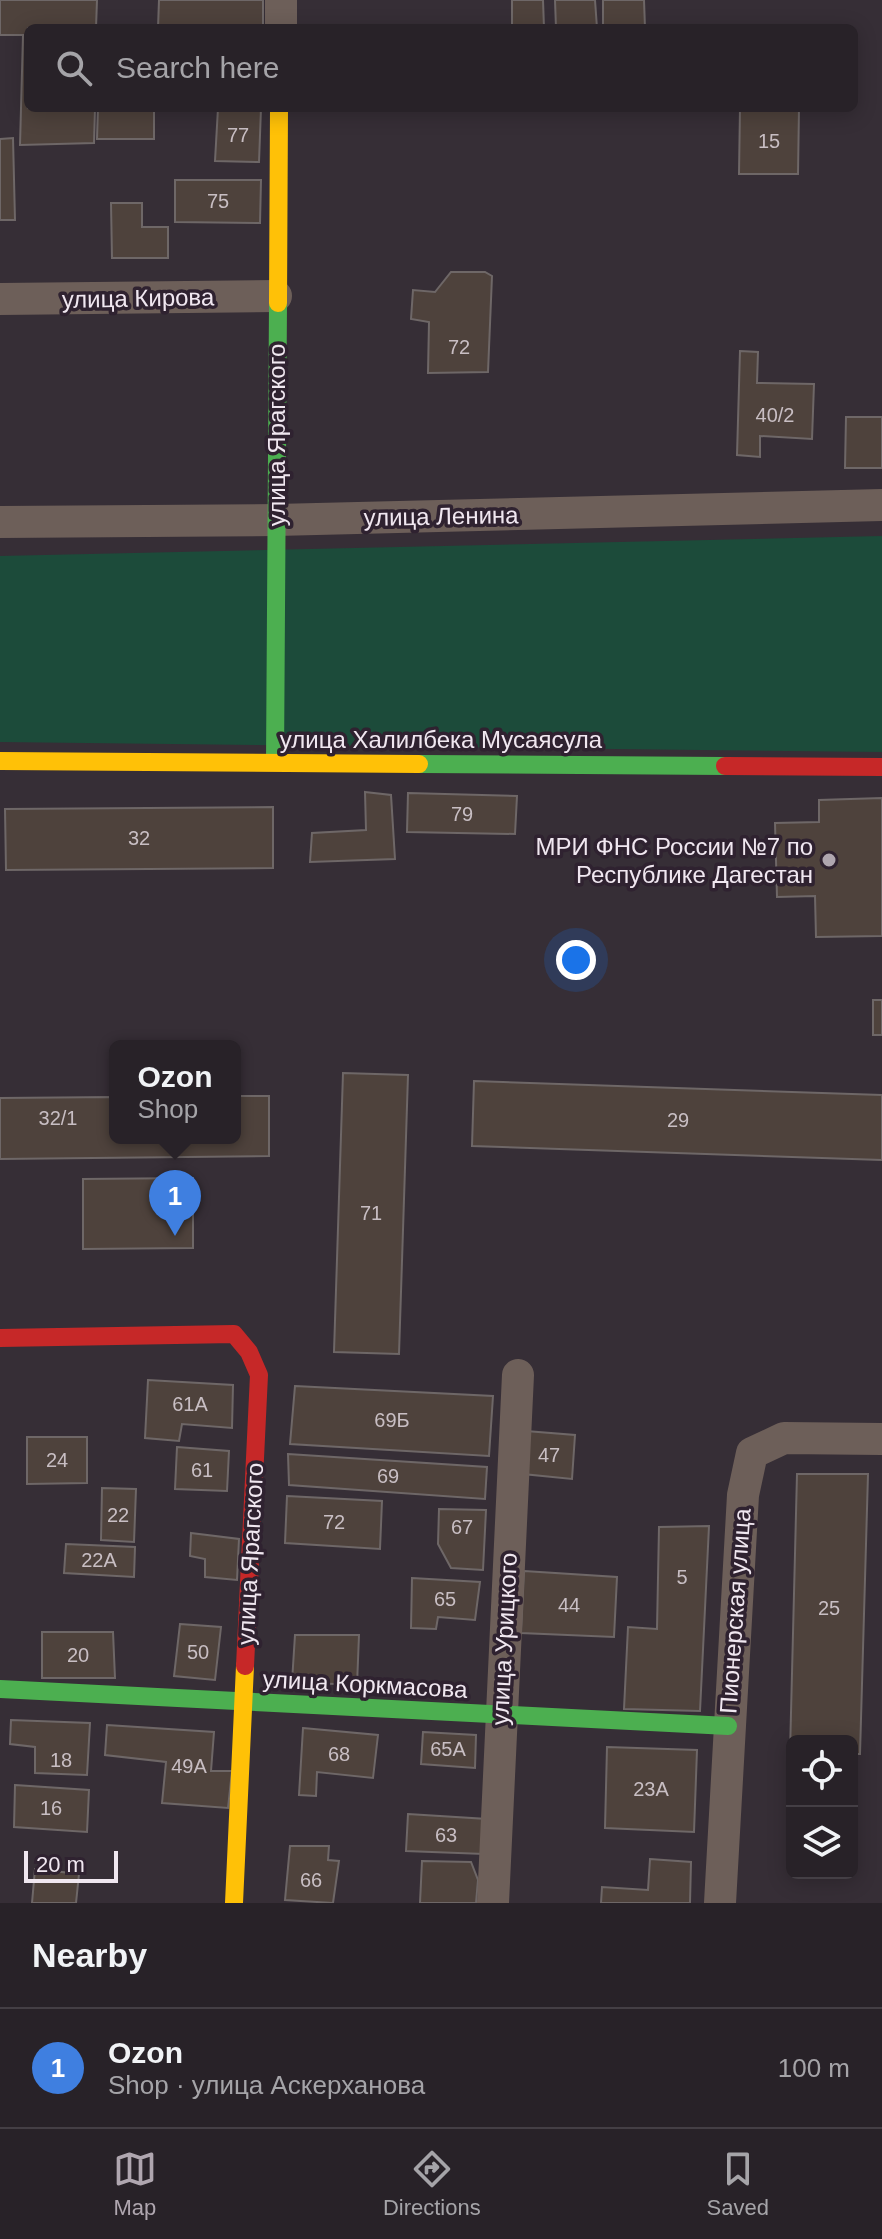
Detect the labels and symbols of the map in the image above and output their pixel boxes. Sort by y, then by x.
house number: 77 [227,124,249,146]
house number: 15 [758,130,780,152]
house number: 75 [207,190,229,212]
street label: улица Кирова [61,283,215,313]
house number: 72 [448,336,470,358]
street label: улица Ярагского [263,344,290,526]
house number: 40/2 [756,404,794,426]
street label: улица Ленина [363,501,519,531]
street label: улица Халилбека Мусаясула [280,726,603,753]
house number: 79 [451,803,473,825]
house number: 32 [128,827,150,849]
place label: МРИ ФНС России №7 по Республике Дагестан [536,833,813,888]
marker: МРИ ФНС России №7 по Республике Дагестан [820,851,838,869]
your location [556,940,596,980]
house number: 32/1 [39,1107,77,1129]
house number: 29 [667,1109,689,1131]
pin: 1 [149,1170,201,1236]
house number: 71 [360,1202,382,1224]
house number: 61А [172,1393,208,1415]
house number: 69Б [374,1409,410,1431]
house number: 47 [538,1444,560,1466]
house number: 24 [46,1449,68,1471]
house number: 61 [191,1459,213,1481]
street label: улица Ярагского [232,1462,268,1646]
house number: 69 [377,1465,399,1487]
house number: 22 [107,1504,129,1526]
street label: Пионерская улица [714,1507,756,1715]
house number: 72 [323,1511,345,1533]
house number: 67 [451,1516,473,1538]
house number: 22А [81,1549,117,1571]
street label: улица Урицкого [486,1552,522,1726]
house number: 5 [676,1566,688,1588]
house number: 65 [434,1588,456,1610]
house number: 44 [558,1594,580,1616]
house number: 25 [818,1597,840,1619]
house number: 50 [187,1641,209,1663]
house number: 20 [67,1644,89,1666]
street label: улица Коркмасова [262,1665,469,1703]
house number: 65А [430,1738,466,1760]
house number: 68 [328,1743,350,1765]
house number: 18 [50,1749,72,1771]
house number: 49А [171,1755,207,1777]
house number: 23А [633,1778,669,1800]
house number: 16 [40,1797,62,1819]
house number: 63 [435,1824,457,1846]
scale bar [24,1847,118,1883]
house number: 66 [300,1869,322,1891]

